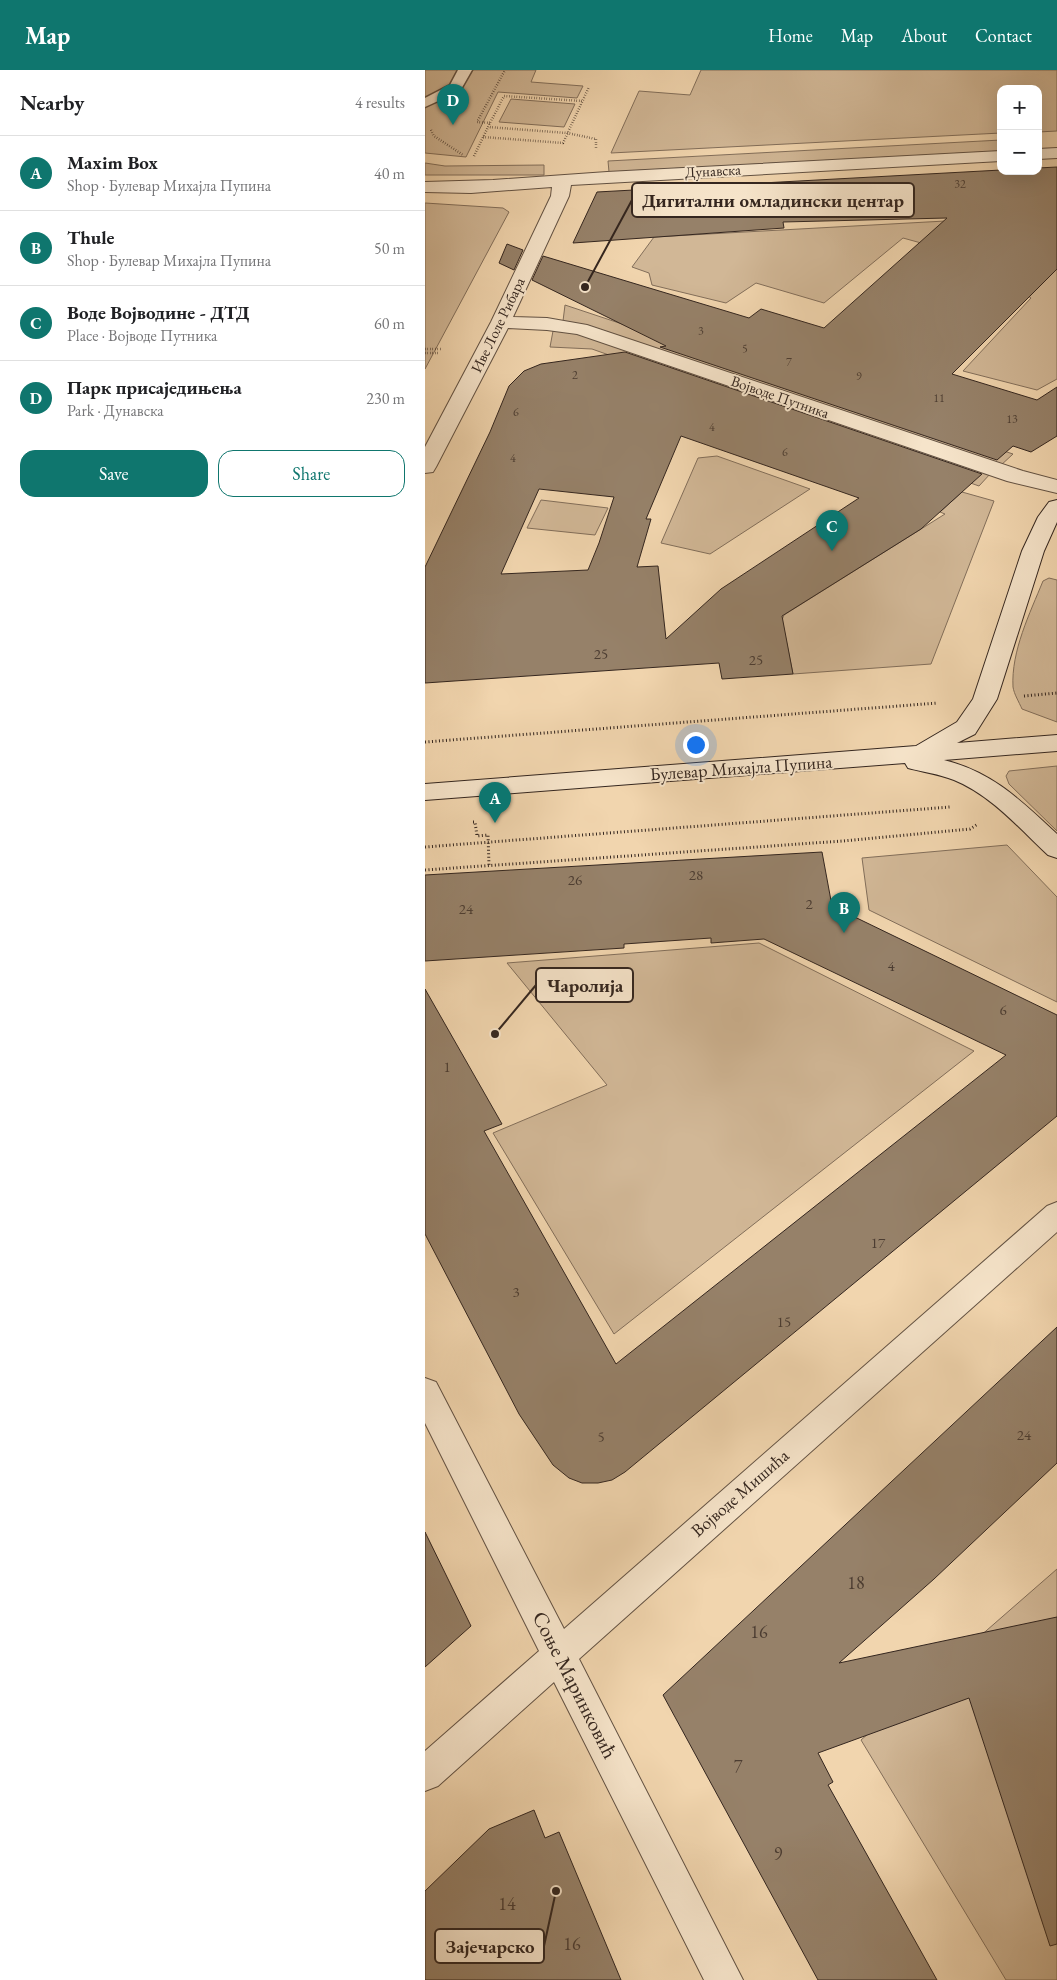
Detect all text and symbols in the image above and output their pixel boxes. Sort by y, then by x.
text: Map [25,20,70,51]
text: Home [768,24,813,47]
text: Map [841,24,873,47]
text: About [901,24,947,47]
text: Contact [975,24,1032,47]
pin: D [437,84,469,125]
map controls [997,85,1042,175]
button: + [997,85,1042,130]
text: Nearby [20,89,84,116]
text: 4 results [355,92,405,113]
button: − [997,130,1042,175]
text: Maxim Box [67,150,158,175]
street label: Дунавска [684,160,742,181]
text: A [30,163,42,184]
text: 40 m [374,163,405,184]
text: Shop · Булевар Михајла Пупина [67,175,271,196]
house number: 32 [954,176,966,192]
callout: Дигитални омладински центар [632,183,914,217]
text: Дигитални омладински центар [642,188,905,213]
text: Thule [67,225,114,250]
text: B [31,238,41,259]
text: 50 m [374,238,405,259]
text: Shop · Булевар Михајла Пупина [67,250,271,271]
street label: Иве Лоле Рибара [466,274,529,375]
text: Воде Војводине - ДТД [67,300,249,325]
text: C [30,313,42,334]
text: 60 m [374,313,405,334]
house number: 3 [698,323,704,339]
text: Place · Војводе Путника [67,325,217,346]
house number: 5 [742,340,748,356]
house number: 7 [786,354,792,370]
house number: 2 [572,367,578,383]
house number: 9 [856,368,862,384]
street label: Војводе Путника [729,371,832,422]
text: Парк присаједињења [67,375,242,400]
text: D [30,388,42,409]
text: 230 m [366,388,405,409]
house number: 11 [933,390,945,406]
text: Park · Дунавска [67,400,164,421]
house number: 6 [513,404,519,420]
house number: 13 [1006,411,1018,427]
house number: 4 [709,419,715,435]
house number: 6 [782,444,788,460]
button: Save [20,450,208,497]
button: Share [218,450,405,497]
house number: 4 [510,450,516,466]
pin: C [816,510,848,551]
house number: 25 [594,644,608,663]
house number: 25 [749,650,763,669]
your location [683,732,709,758]
street label: Булевар Михајла Пупина [649,750,834,785]
pin: A [479,782,511,823]
house number: 28 [689,865,703,884]
house number: 26 [568,870,582,889]
pin: B [828,892,860,933]
house number: 2 [805,894,813,913]
house number: 24 [459,899,474,918]
house number: 4 [887,956,895,975]
callout: Чаролија [536,968,633,1002]
text: Чаролија [547,973,624,998]
house number: 6 [999,1000,1007,1019]
house number: 1 [443,1057,451,1076]
house number: 17 [871,1233,886,1252]
house number: 3 [512,1282,520,1301]
house number: 15 [777,1312,791,1331]
house number: 24 [1017,1425,1032,1444]
house number: 5 [597,1427,605,1446]
street label: Војводе Мишића [686,1443,794,1542]
house number: 18 [847,1571,865,1594]
street label: Соње Маринковић [527,1607,624,1763]
house number: 16 [750,1620,768,1643]
house number: 7 [734,1755,743,1778]
house number: 9 [774,1842,783,1865]
house number: 14 [498,1892,516,1915]
callout: Зајечарско [435,1929,544,1963]
house number: 16 [563,1932,581,1955]
text: Зајечарско [446,1934,535,1959]

